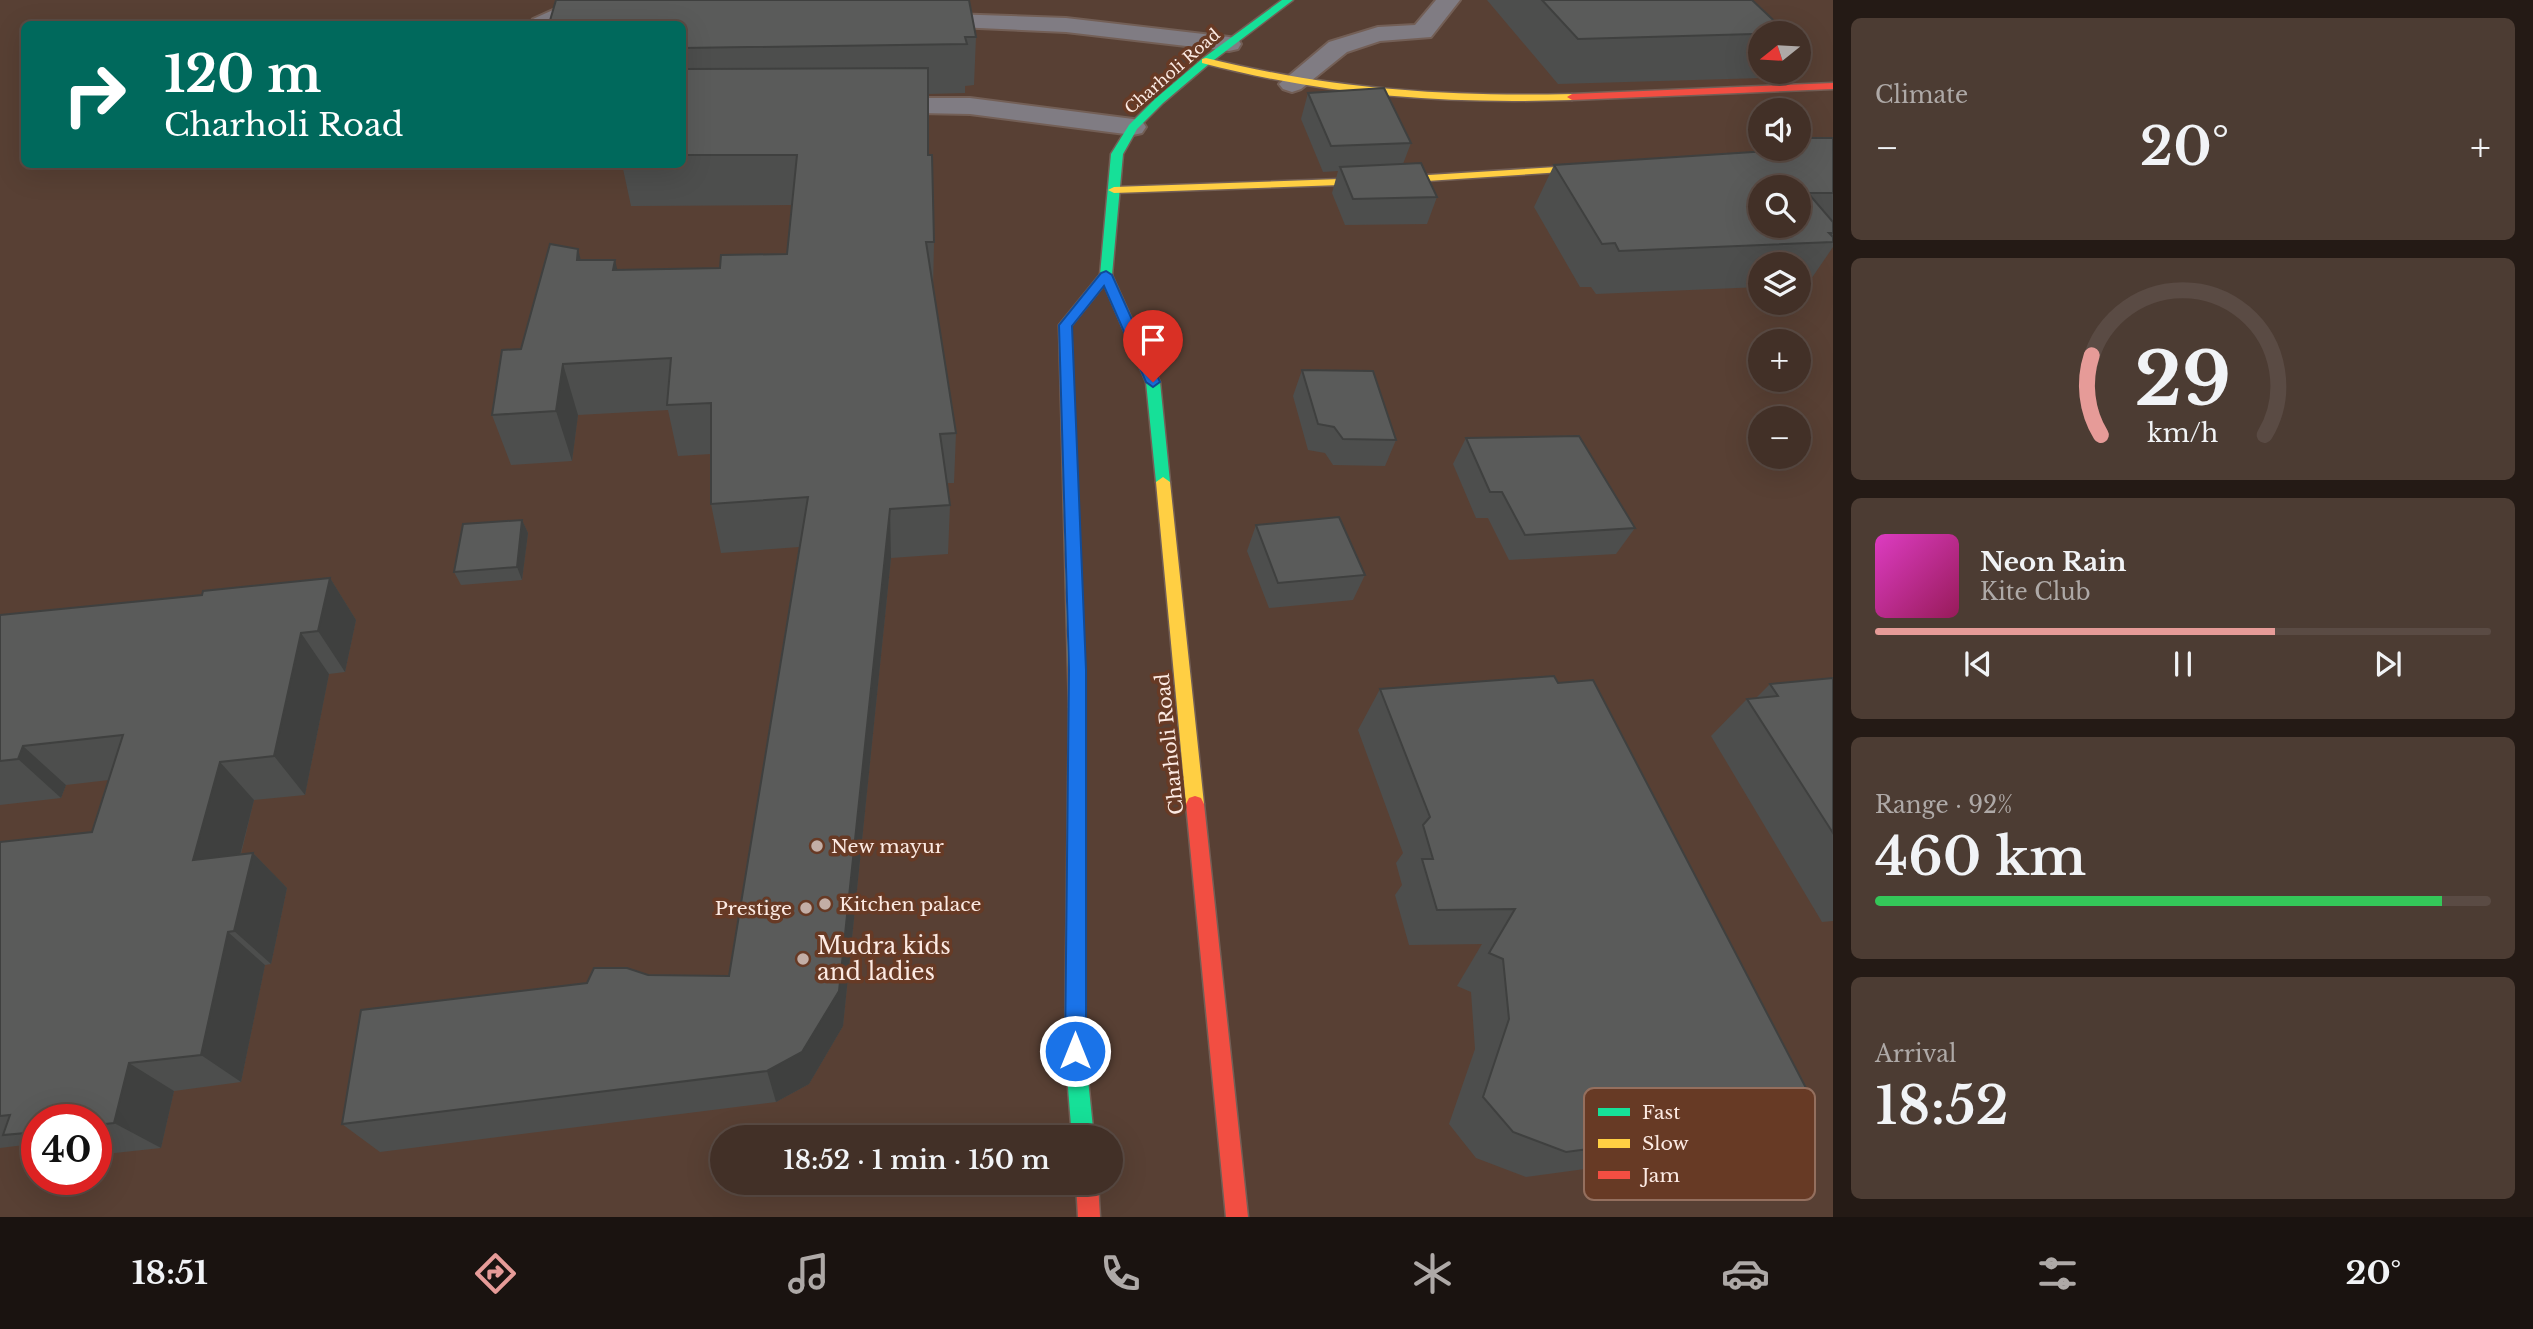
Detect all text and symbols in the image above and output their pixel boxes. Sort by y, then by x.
north arrow [1748,21,1811,84]
map controls [1748,21,1811,469]
street label: Charholi Road [1120,24,1224,118]
text: 120 m [164,44,322,105]
icon: right [49,49,140,140]
text: Climate [1875,81,1968,109]
button: sound [1748,98,1811,161]
text: Charholi Road [164,105,403,145]
text: 20° [2140,115,2229,179]
text: − [1875,124,1899,171]
text: + [2470,124,2491,171]
button: search [1748,175,1811,238]
button: layers [1748,252,1811,315]
pin [1123,310,1183,382]
icon: arrive [1134,321,1172,359]
button: + [1748,329,1811,392]
text: 29 [2135,334,2231,425]
button: − [1748,406,1811,469]
text: km/h [2148,417,2218,448]
text: Neon Rain [1980,546,2126,578]
text: Kite Club [1980,578,2091,606]
icon: previous [1959,645,1997,683]
icon: pause [2164,645,2202,683]
icon: next [2369,645,2407,683]
street label: Charholi Road [1151,672,1188,816]
text: Range · 92% [1875,791,2013,819]
text: 460 km [1875,825,2086,889]
place label: New mayur [831,835,944,858]
marker: New mayur [809,838,825,854]
place label: Kitchen palace [839,893,981,916]
marker: Kitchen palace [817,896,833,912]
place label: Prestige [715,897,792,920]
marker: Prestige [798,900,814,916]
place label: Mudra kids and ladies [817,932,951,986]
marker: Mudra kids and ladies [795,951,811,967]
position arrow [1038,1014,1112,1088]
text: Arrival [1875,1040,1956,1068]
text: 18:52 [1875,1074,2009,1138]
legend [1584,1088,1815,1200]
text: Fast [1642,1101,1681,1124]
speed limit sign: 40 [21,1104,112,1195]
text: Slow [1642,1132,1689,1155]
text: 18:52 · 1 min · 150 m [783,1144,1050,1176]
text: Jam [1639,1164,1680,1187]
icon: directions [471,1249,520,1298]
icon: music [784,1249,833,1298]
icon: phone [1096,1249,1145,1298]
icon: climate [1408,1249,1457,1298]
icon: car [1721,1249,1770,1298]
icon: filters [2033,1249,2082,1298]
text: 18:51 [132,1253,208,1293]
text: 20° [2346,1253,2401,1293]

